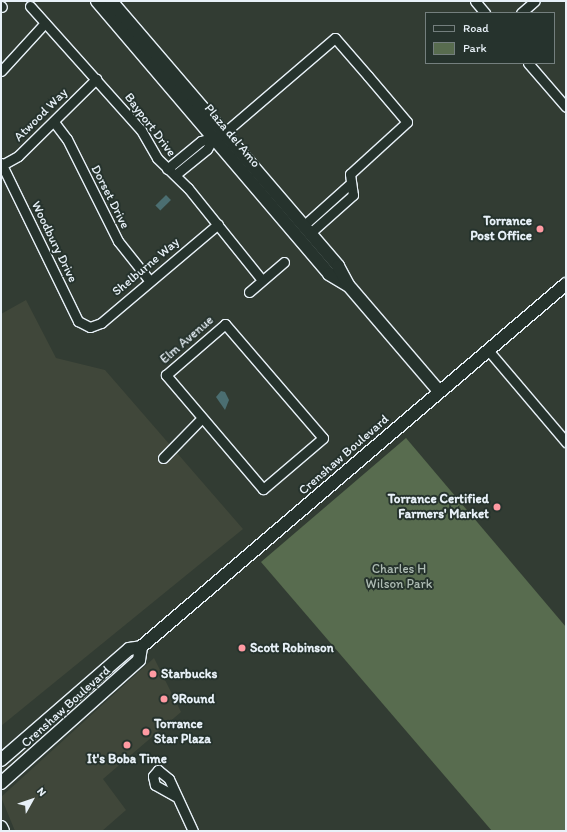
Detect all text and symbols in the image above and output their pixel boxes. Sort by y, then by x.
legend [425,12,555,64]
text: Road [463,21,489,35]
text: Park [463,41,487,55]
street label: Atwood Way [11,85,71,145]
street label: Bayport Drive [121,90,179,160]
street label: Plaza del Amo [201,101,263,171]
street label: Dorset Drive [87,163,133,231]
street label: Woodbury Drive [28,199,80,285]
place label: Torrance Post Office [470,214,532,245]
marker: Torrance Post Office [535,224,545,234]
street label: Shelburne Way [109,234,183,300]
street label: Elm Avenue [157,313,217,367]
street label: Crenshaw Boulevard [296,411,392,499]
place label: Torrance Certified Farmers' Market [388,492,489,523]
marker: Torrance Certified Farmers' Market [492,502,502,512]
park label: Charles H Wilson Park [366,562,432,593]
place label: Scott Robinson [250,640,333,656]
marker: Scott Robinson [237,643,247,653]
street label: Crenshaw Boulevard [18,663,114,751]
place label: Starbucks [161,666,217,682]
marker: Starbucks [148,669,158,679]
place label: 9Round [172,691,215,707]
marker: 9Round [159,694,169,704]
place label: Torrance Star Plaza [154,717,211,748]
marker: Torrance Star Plaza [141,727,151,737]
marker: It's Boba Time [122,740,132,750]
place label: It's Boba Time [87,751,167,767]
north arrow [12,780,52,820]
text: N [34,785,49,799]

